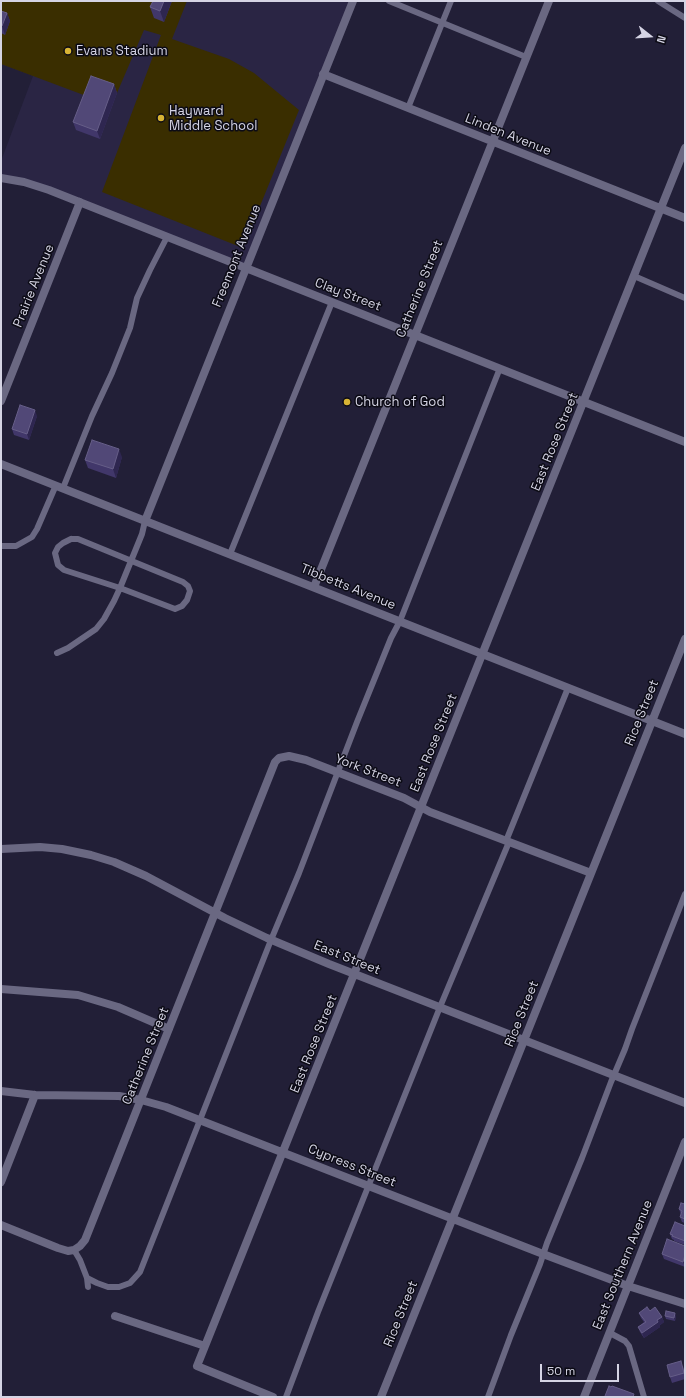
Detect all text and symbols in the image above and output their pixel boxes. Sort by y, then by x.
north arrow [630,16,670,56]
text: N [654,34,669,45]
place label: Evans Stadium [76,43,168,59]
marker: Evans Stadium [63,46,73,56]
place label: Hayward Middle School [169,103,257,134]
street label: Linden Avenue [463,111,553,159]
marker: Hayward Middle School [156,113,166,123]
street label: Freemont Avenue [209,202,265,310]
street label: Catherine Street [393,238,447,340]
street label: Prairie Avenue [10,242,58,330]
street label: Clay Street [313,275,383,315]
street label: East Rose Street [528,391,582,493]
place label: Church of God [355,394,445,410]
marker: Church of God [342,397,352,407]
street label: Tibbetts Avenue [298,561,398,613]
street label: Rice Street [622,678,662,748]
street label: East Rose Street [407,692,461,794]
street label: York Street [333,751,403,791]
street label: East Street [311,938,383,978]
street label: Rice Street [502,979,542,1049]
street label: East Rose Street [287,993,341,1095]
street label: Catherine Street [119,1005,173,1107]
street label: Cypress Street [306,1141,398,1191]
street label: East Southern Avenue [590,1198,656,1332]
street label: Rice Street [381,1279,421,1349]
scale bar [542,1356,621,1382]
text: 50 m [547,1363,575,1379]

